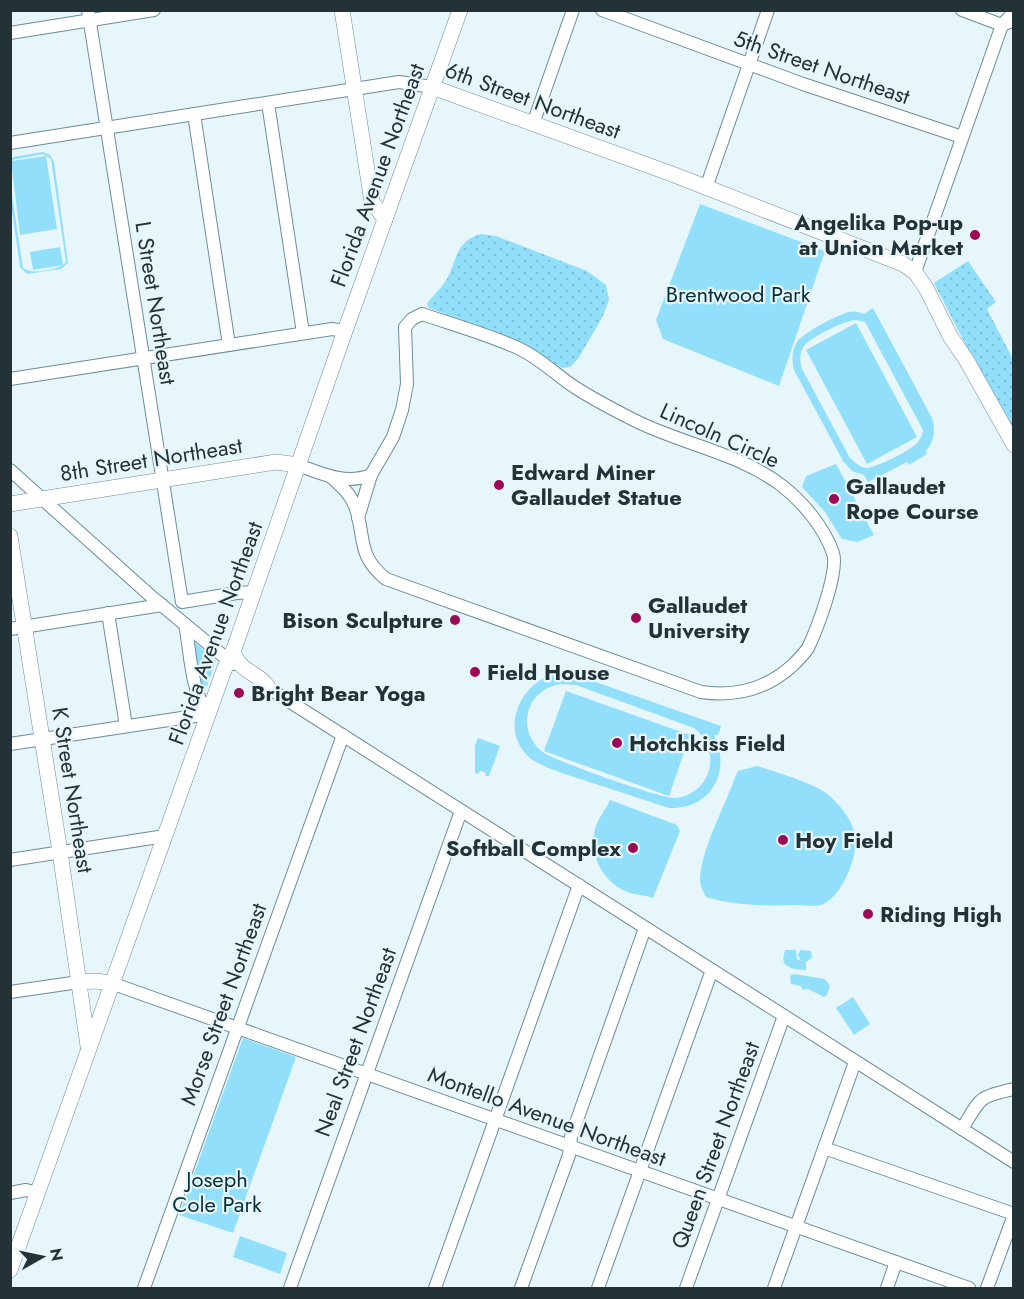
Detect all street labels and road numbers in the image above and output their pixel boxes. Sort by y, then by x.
street label: 5th Street Northeast [730,22,915,112]
street label: 6th Street Northeast [441,53,626,147]
street label: Florida Avenue Northeast [322,58,433,291]
street label: L Street Northeast [127,219,185,388]
street label: Lincoln Circle [655,394,785,476]
street label: 8th Street Northeast [58,429,245,489]
street label: Florida Avenue Northeast [160,516,271,749]
street label: K Street Northeast [44,705,102,876]
street label: Morse Street Northeast [172,898,275,1109]
street label: Neal Street Northeast [306,942,404,1141]
street label: Queen Street Northeast [663,1036,768,1253]
street label: Montello Avenue Northeast [423,1058,671,1174]

